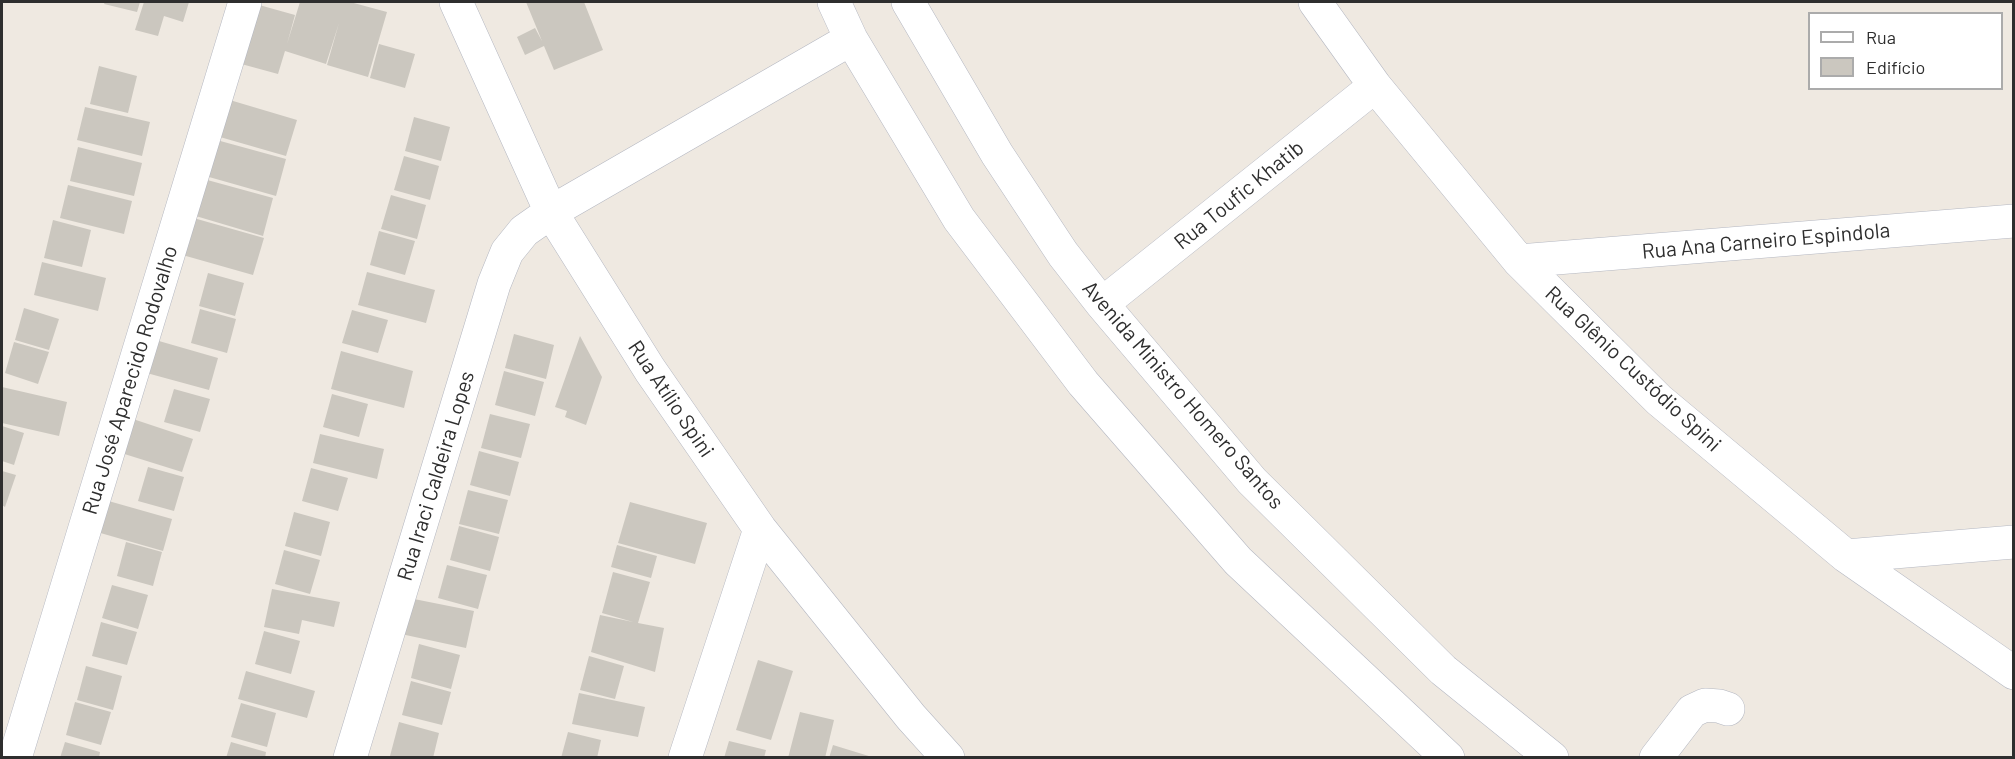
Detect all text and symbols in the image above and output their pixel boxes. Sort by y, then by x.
legend [1808,12,2003,90]
text: Rua [1866,26,1896,48]
text: Edifício [1866,56,1925,78]
street label: Rua Toufic Khatib [1169,135,1309,255]
street label: Rua Ana Carneiro Espindola [1641,218,1891,264]
street label: Rua José Aparecido Rodovalho [77,242,183,518]
street label: Avenida Ministro Homero Santos [1077,276,1289,514]
street label: Rua Glênio Custódio Spini [1540,281,1726,457]
street label: Rua Atílio Spini [623,336,719,462]
street label: Rua Iraci Caldeira Lopes [392,368,480,584]

